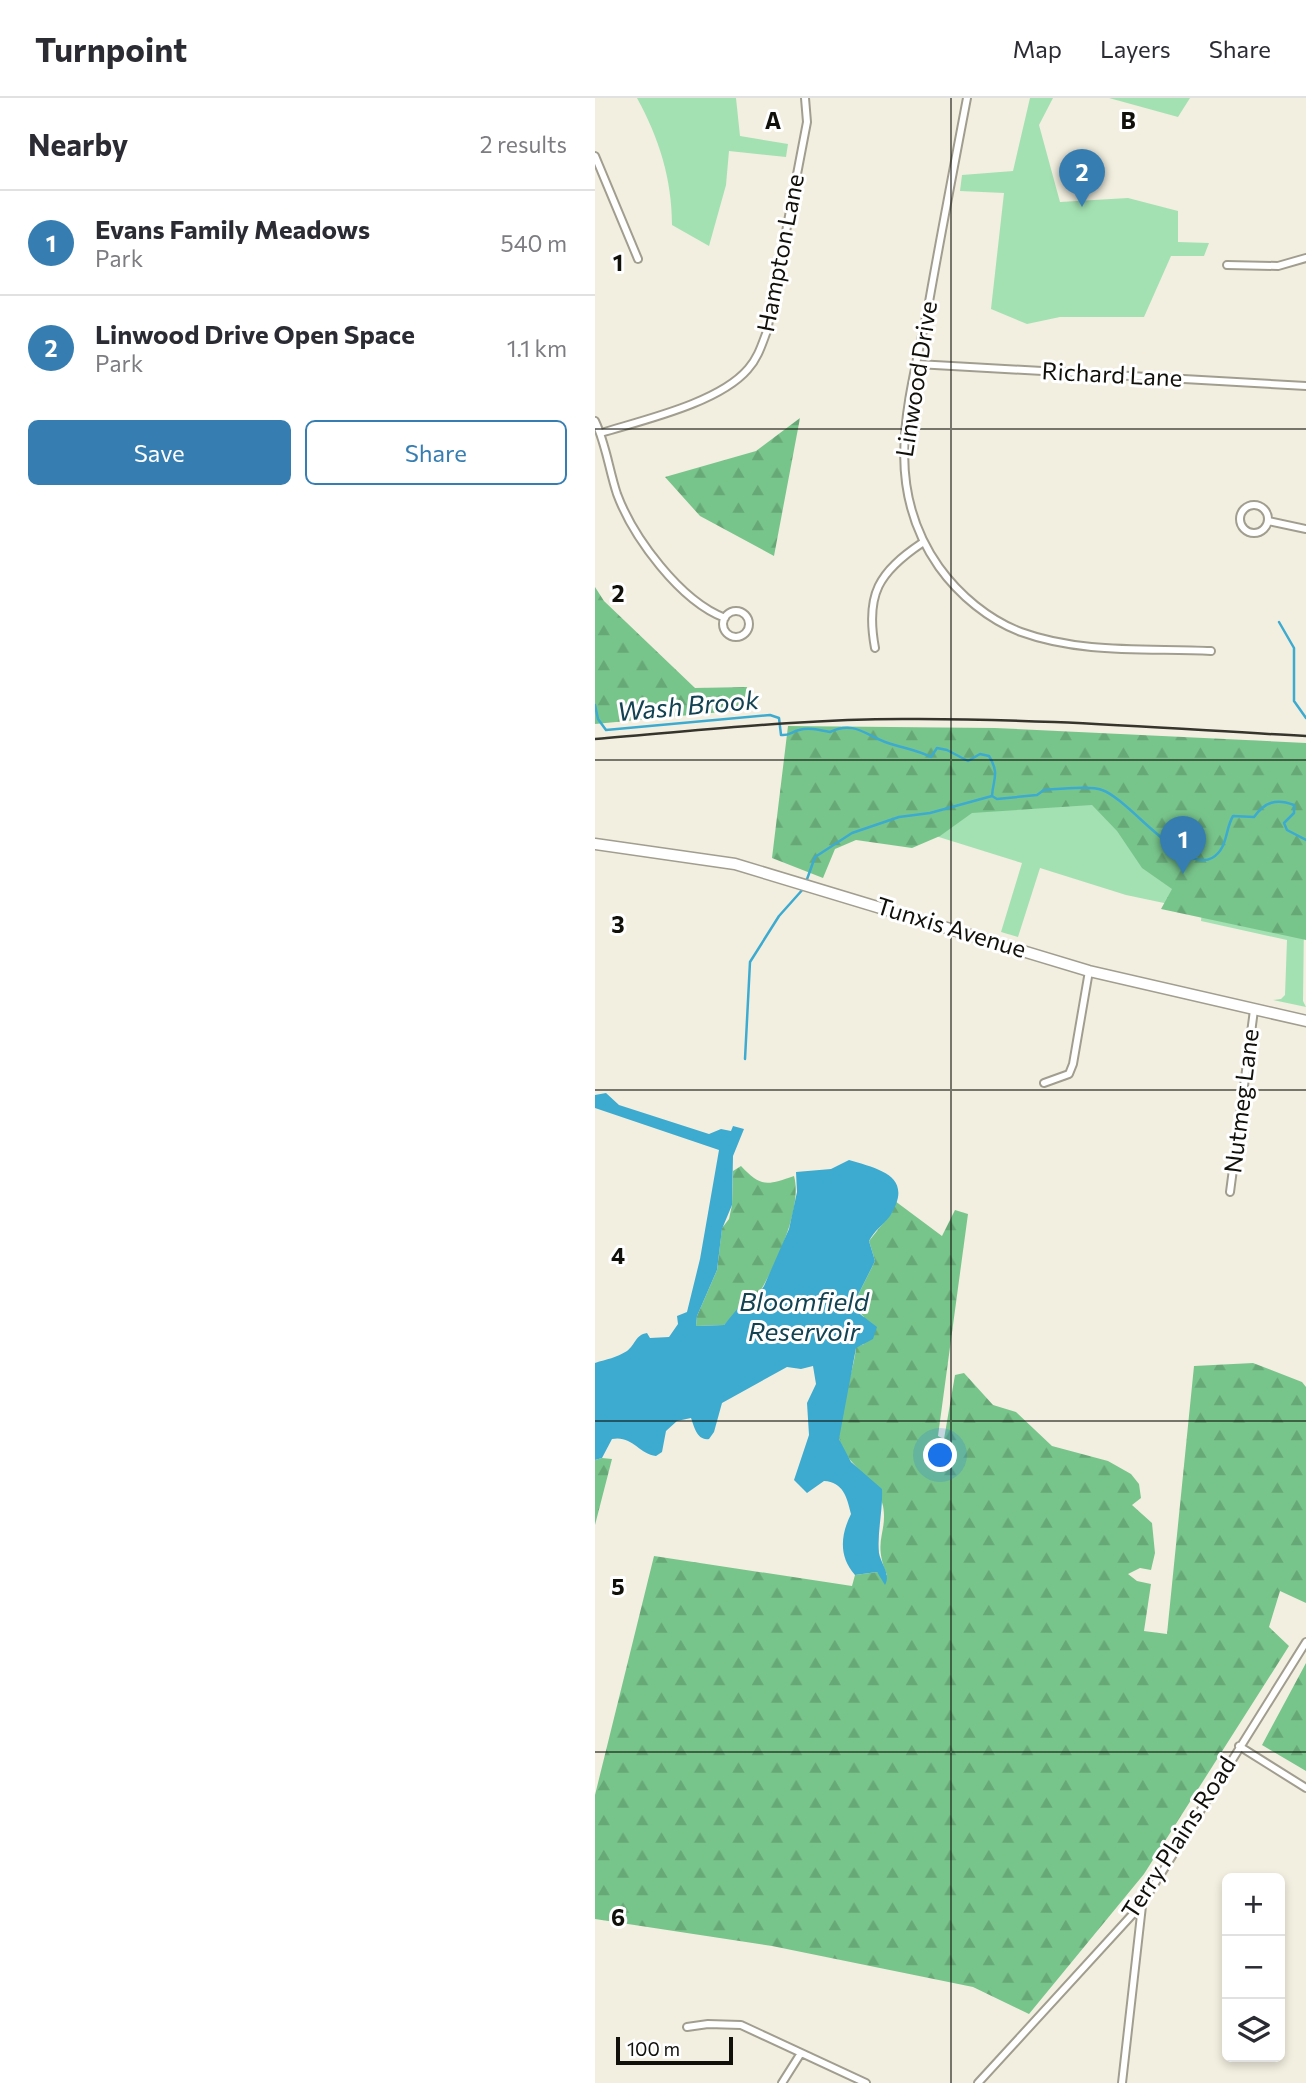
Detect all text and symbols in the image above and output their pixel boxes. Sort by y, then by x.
text: Turnpoint [35,28,187,69]
text: Map [1013,34,1062,63]
text: Layers [1100,34,1171,63]
text: Share [1209,34,1271,63]
text: A [765,106,782,134]
text: B [1120,106,1136,134]
text: Nearby [28,125,128,162]
text: 2 results [480,130,567,158]
pin: 2 [1059,149,1105,207]
street label: Hampton Lane [750,171,809,334]
text: Evans Family Meadows [95,213,370,244]
text: 1 [46,229,56,257]
text: 540 m [501,229,567,257]
text: Park [95,244,143,272]
text: 1 [613,248,623,276]
street label: Linwood Drive [889,299,942,459]
text: Linwood Drive Open Space [95,318,415,349]
text: 2 [44,334,58,362]
text: 1.1 km [507,334,567,362]
text: Park [95,349,143,377]
street label: Richard Lane [1041,355,1183,392]
button: Save [28,420,291,485]
button: Share [305,420,567,485]
text: 2 [611,579,625,607]
water label: Wash Brook [616,683,761,726]
pin: 1 [1160,816,1206,874]
street label: Tunxis Avenue [873,890,1030,963]
text: 3 [611,910,625,938]
street label: Nutmeg Lane [1217,1027,1264,1175]
text: 4 [611,1241,625,1269]
water label: Bloomfield Reservoir [739,1285,870,1346]
your location [923,1438,957,1472]
text: 5 [611,1572,625,1600]
street label: Terry Plains Road [1115,1751,1241,1924]
map controls [1222,1873,1285,2062]
button: + [1222,1873,1285,1936]
text: 6 [611,1903,625,1931]
button: − [1222,1936,1285,1999]
button: layers [1222,1999,1285,2062]
scale bar [616,2034,733,2066]
text: 100 m [627,2037,680,2060]

